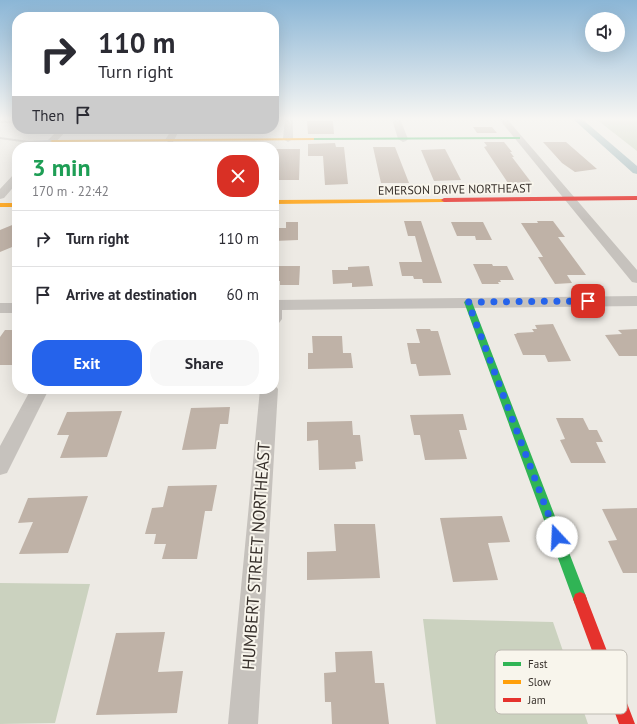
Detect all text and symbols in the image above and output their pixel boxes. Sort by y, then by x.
map controls [585,12,625,52]
button: sound [585,12,625,52]
text: 110 m [98,24,175,61]
icon: right [32,28,84,80]
text: Turn right [98,60,173,83]
icon: arrive [72,104,94,126]
text: Then [32,106,64,125]
text: 3 min [32,152,91,183]
button: close [217,155,259,197]
street label: EMERSON DRIVE NORTHEAST [378,180,533,198]
text: 170 m · 22:42 [32,183,109,200]
icon: right [32,228,54,250]
text: Turn right [66,229,129,248]
text: 110 m [218,229,259,248]
icon: arrive [32,284,54,306]
pin [571,284,605,318]
text: Arrive at destination [66,285,197,304]
text: 60 m [226,285,259,304]
icon: arrive [577,290,599,312]
button: Exit [32,340,142,386]
button: Share [150,340,259,386]
street label: HUMBERT STREET NORTHEAST [237,441,275,670]
position arrow [536,516,578,558]
legend [495,650,627,714]
text: Fast [528,657,548,671]
text: Slow [528,675,551,689]
text: Jam [527,693,546,707]

